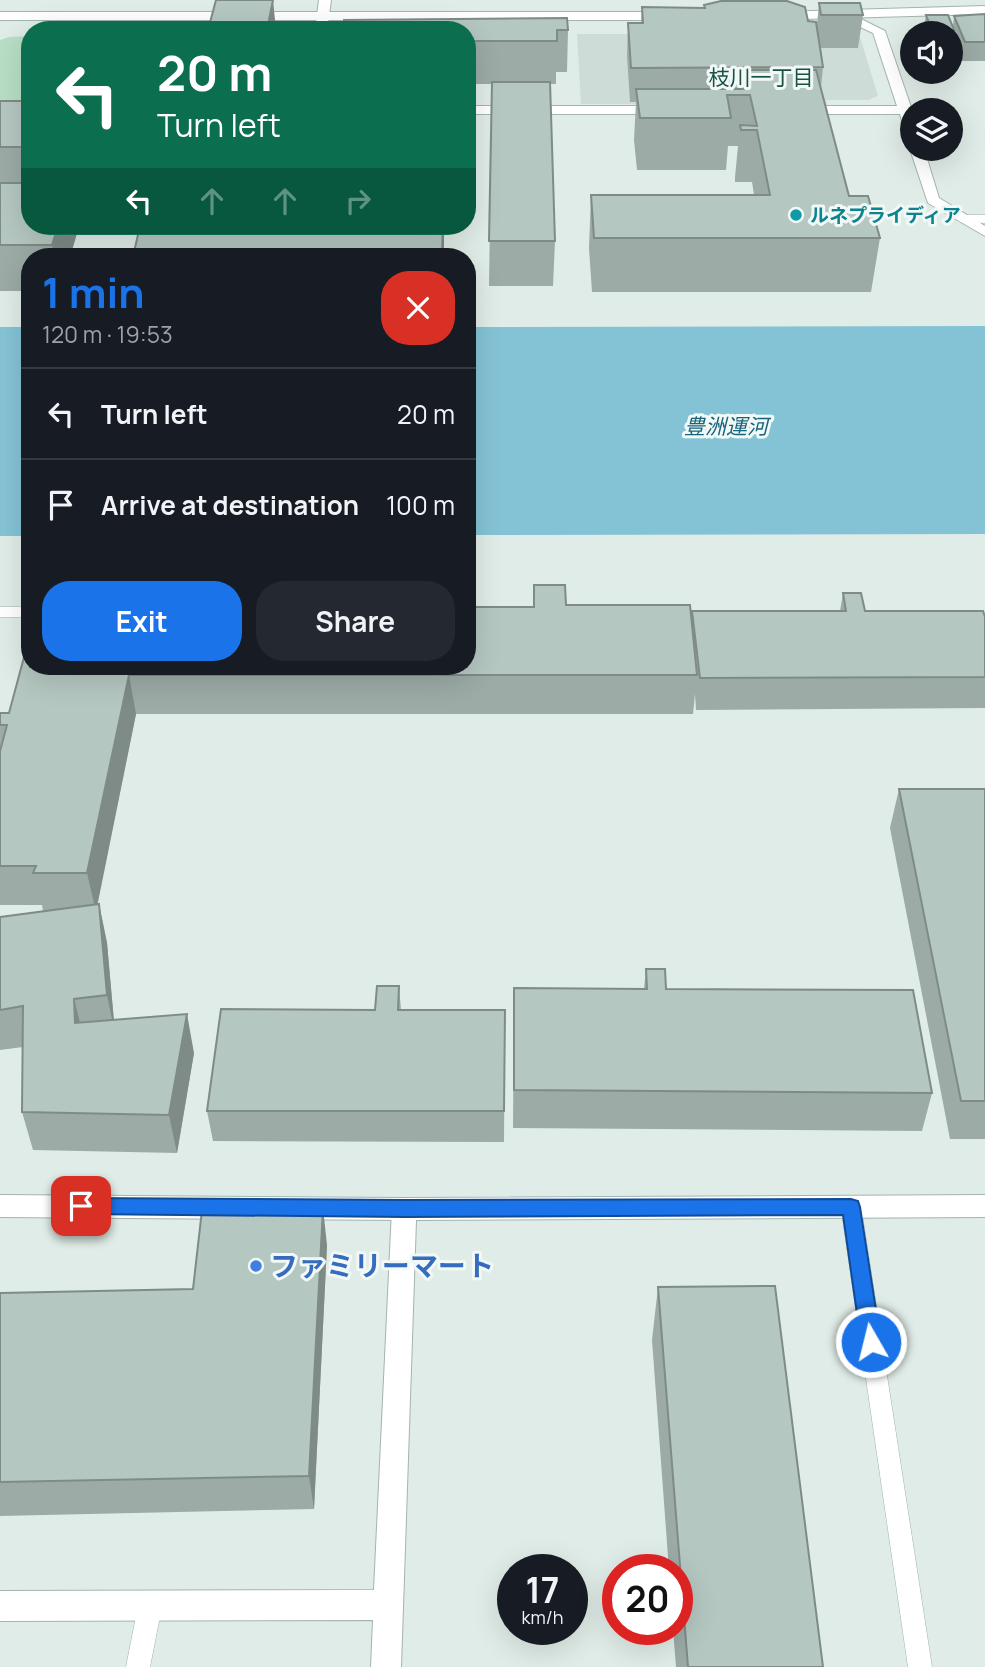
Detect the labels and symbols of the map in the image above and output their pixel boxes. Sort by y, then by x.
district label: 枝川一丁目 [709,63,814,91]
place label: ルネプライディア [810,202,961,228]
marker: ルネプライディア [788,207,804,223]
water label: 豊洲運河 [684,412,772,440]
pin [51,1176,111,1236]
place label: ファミリーマート [270,1246,494,1284]
marker: ファミリーマート [248,1258,264,1274]
position arrow [834,1305,908,1379]
speed limit sign: 20 [602,1554,693,1645]

